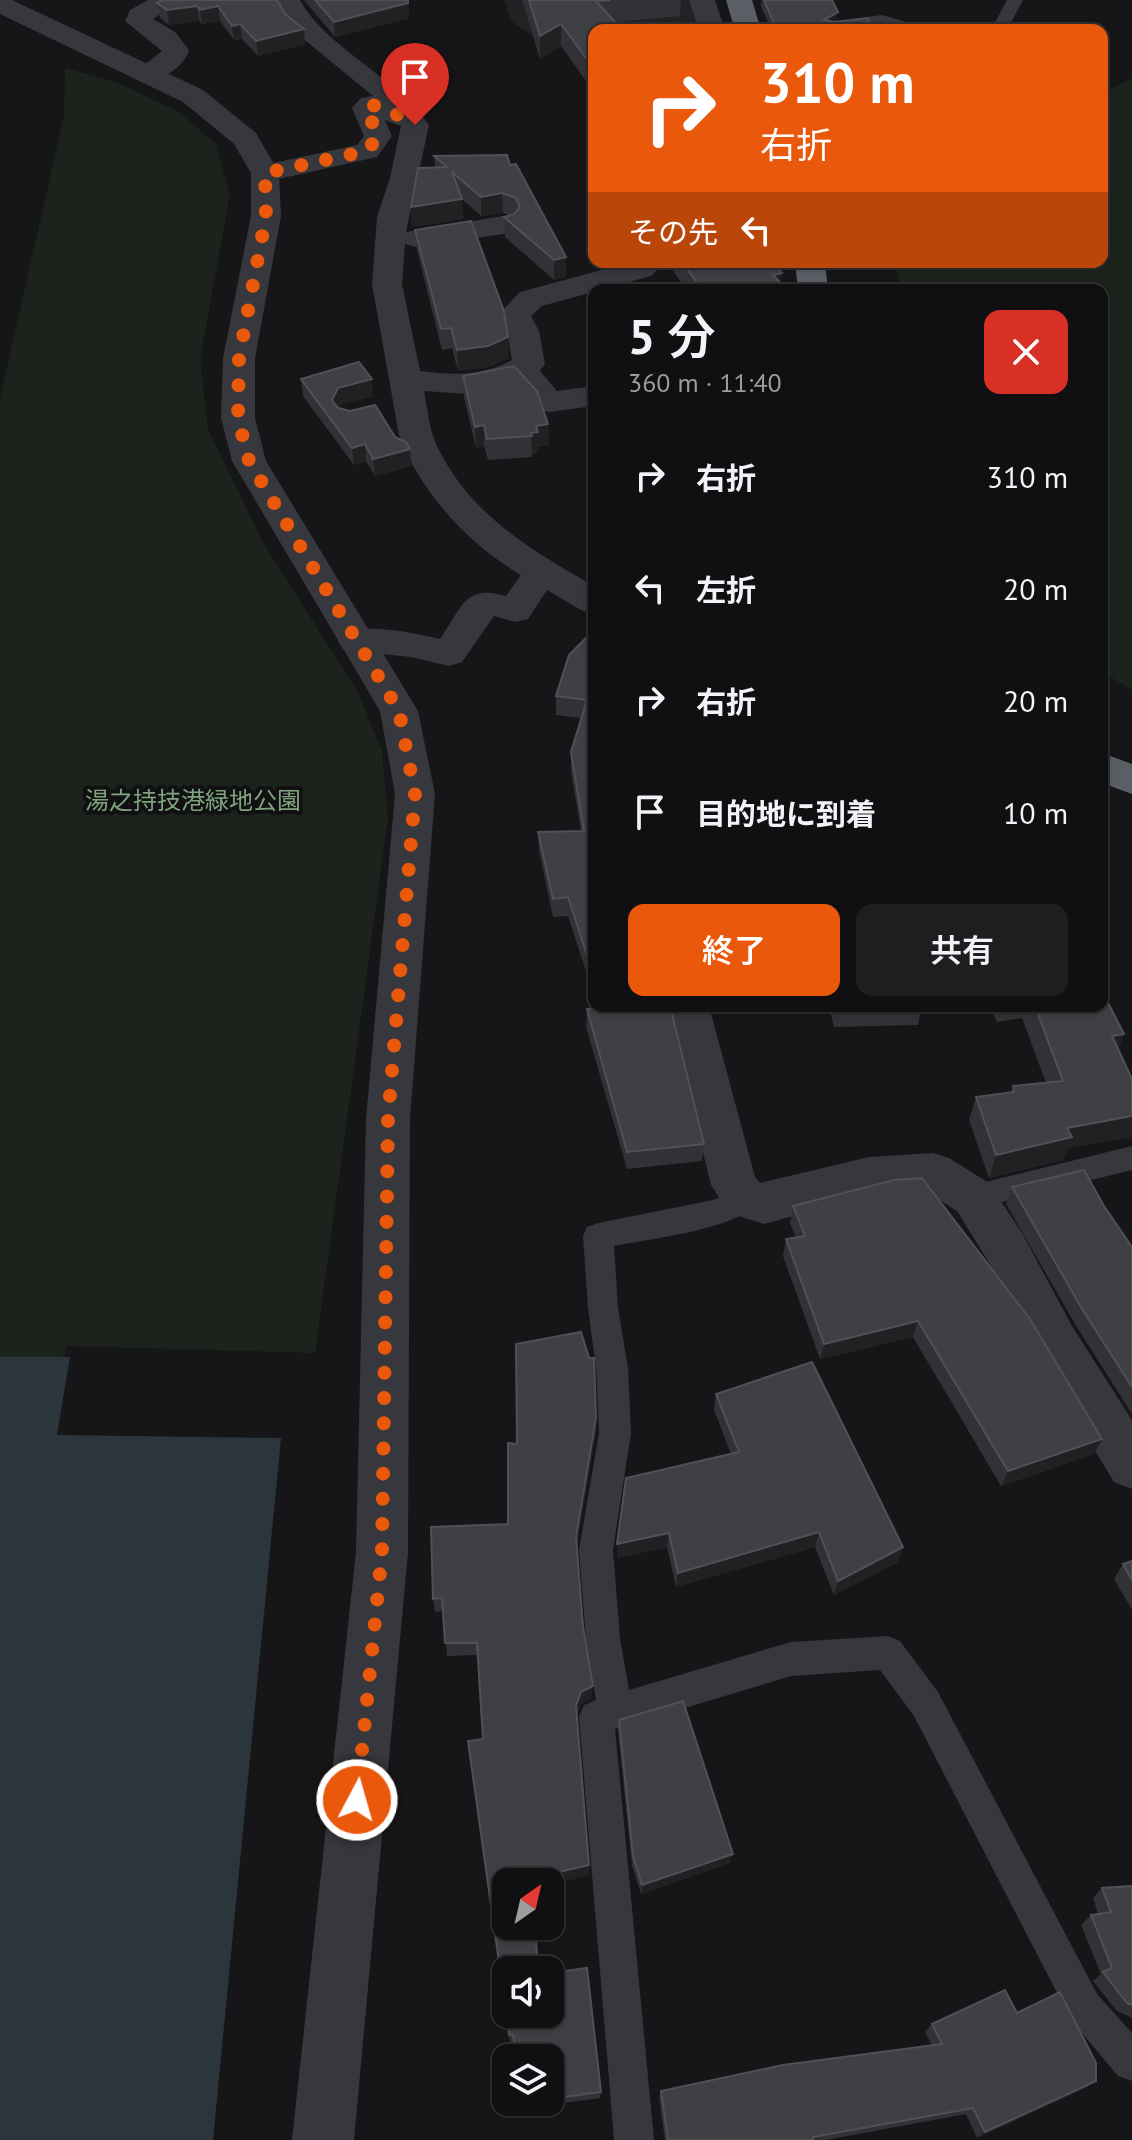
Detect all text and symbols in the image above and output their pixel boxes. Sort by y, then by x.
pin [381,43,449,125]
text: 310 m [760,46,915,118]
icon: arrive [393,55,437,99]
icon: right [628,56,732,160]
text: 右折 [760,121,832,168]
icon: left [734,208,778,252]
text: その先 [628,212,718,251]
text: 5 分 [628,305,715,367]
button: close [984,310,1068,394]
text: 360 m · 11:40 [628,366,782,399]
icon: right [628,454,672,498]
text: 310 m [987,457,1068,496]
text: 右折 [696,458,756,497]
icon: left [628,566,672,610]
text: 20 m [1003,569,1068,608]
text: 左折 [696,570,756,609]
icon: right [628,678,672,722]
text: 20 m [1003,681,1068,720]
text: 右折 [696,682,756,721]
park label: 湯之持技港緑地公園 [85,785,301,816]
icon: arrive [628,790,672,834]
text: 10 m [1003,793,1068,832]
text: 目的地に到着 [696,794,876,833]
button: 終了 [628,904,840,996]
button: 共有 [856,904,1068,996]
position arrow [315,1758,399,1842]
north arrow [492,1868,564,1940]
map controls [492,1868,564,2116]
button: sound [492,1956,564,2028]
button: layers [492,2044,564,2116]

